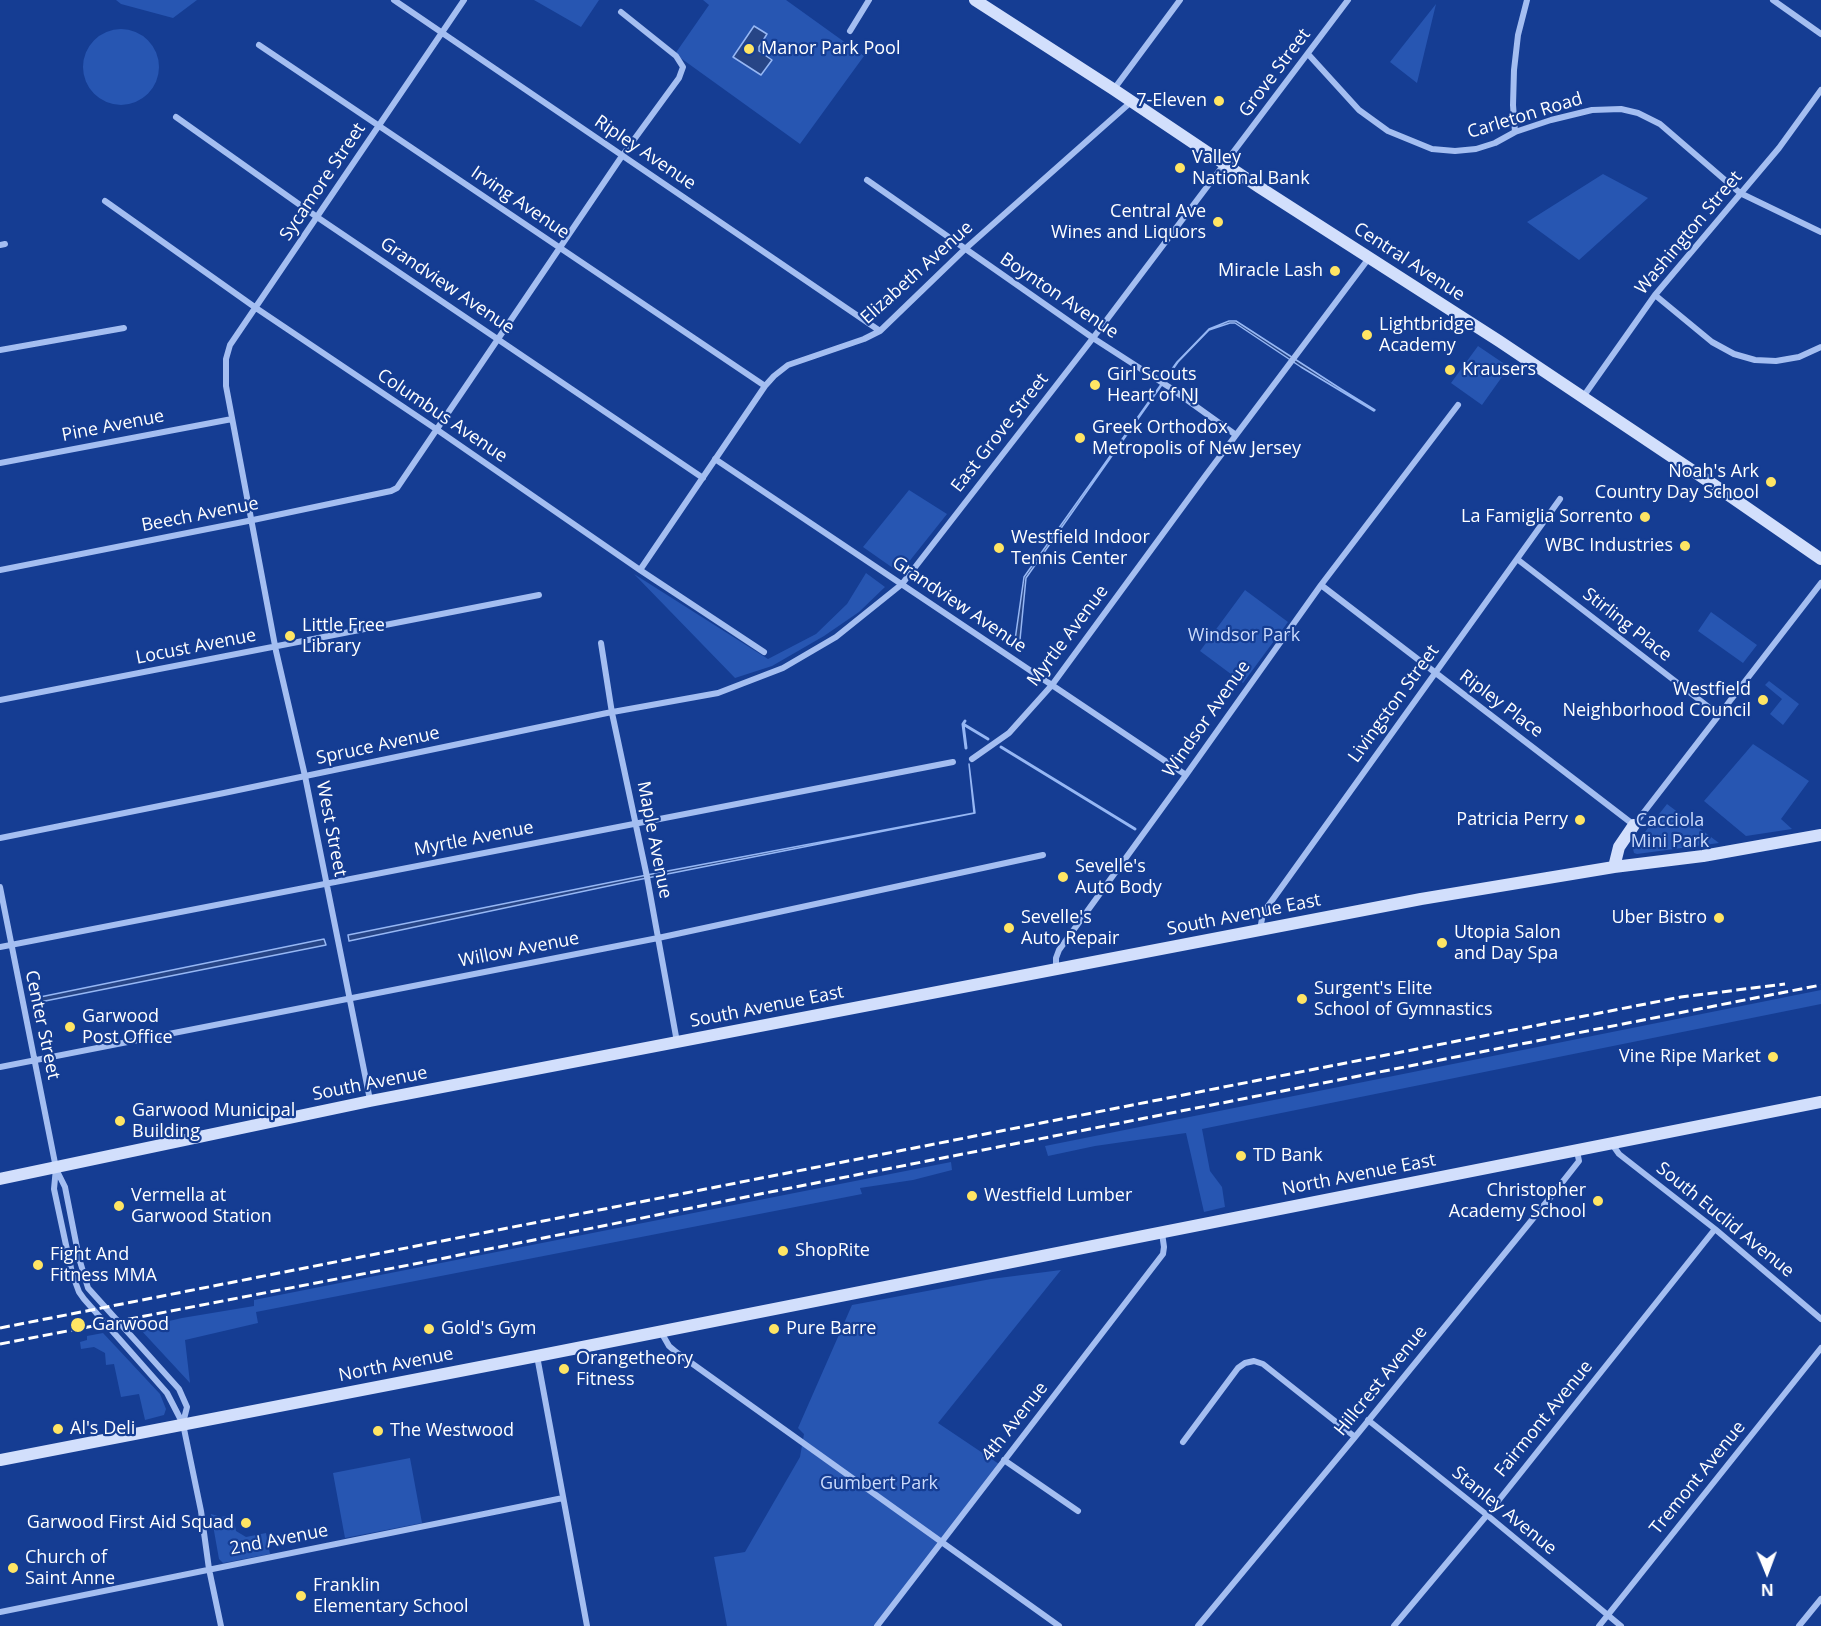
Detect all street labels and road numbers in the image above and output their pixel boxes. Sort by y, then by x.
street label: Grove Street [1235,24,1315,122]
street label: Carleton Road [1465,88,1585,144]
street label: Ripley Avenue [590,111,700,195]
street label: Sycamore Street [276,119,370,245]
street label: Irving Avenue [467,162,573,244]
street label: Washington Street [1631,167,1747,299]
street label: Elizabeth Avenue [856,217,978,329]
street label: Central Avenue [1349,218,1469,306]
street label: Grandview Avenue [376,233,518,339]
street label: Boynton Avenue [996,248,1122,344]
street label: Columbus Avenue [373,364,511,468]
street label: East Grove Street [947,369,1053,497]
street label: Pine Avenue [60,405,166,447]
street label: Beech Avenue [140,493,260,537]
street label: Grandview Avenue [888,552,1030,658]
street label: Myrtle Avenue [1023,581,1113,691]
street label: Stirling Place [1578,584,1676,666]
street label: Locust Avenue [134,625,258,669]
street label: Livingston Street [1344,641,1444,767]
street label: Windsor Avenue [1159,657,1255,781]
street label: Ripley Place [1455,666,1547,742]
street label: Spruce Avenue [314,722,442,770]
street label: West Street [311,779,351,879]
street label: Maple Avenue [632,779,676,901]
street label: Myrtle Avenue [413,817,535,861]
street label: South Avenue East [1165,889,1323,941]
street label: Willow Avenue [457,928,581,972]
street label: Center Street [20,968,64,1082]
street label: South Avenue East [688,981,846,1033]
street label: South Avenue [311,1062,429,1106]
street label: North Avenue East [1280,1149,1438,1201]
street label: South Euclid Avenue [1652,1158,1798,1282]
street label: Hillcrest Avenue [1330,1322,1432,1440]
street label: North Avenue [337,1343,455,1387]
street label: Fairmont Avenue [1490,1356,1598,1482]
street label: 4th Avenue [977,1378,1053,1466]
street label: Tremont Avenue [1646,1417,1750,1539]
street label: Stanley Avenue [1447,1462,1561,1560]
street label: 2nd Avenue [228,1520,330,1560]

